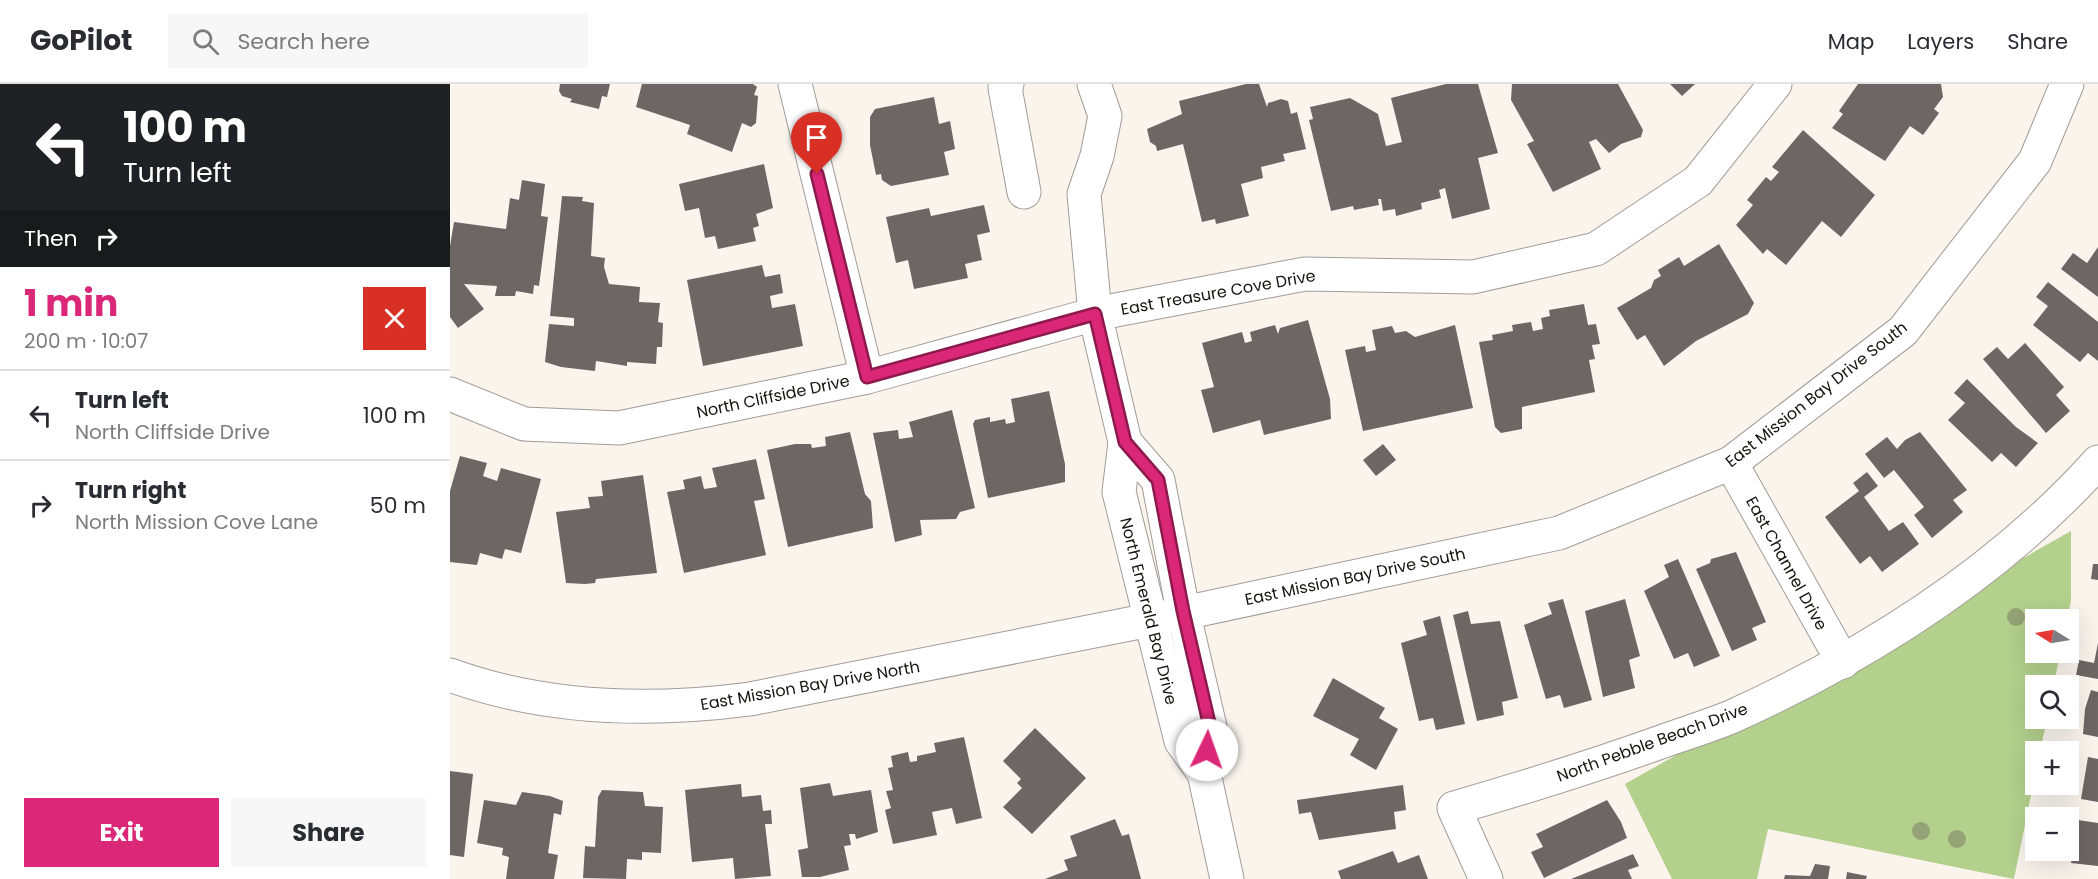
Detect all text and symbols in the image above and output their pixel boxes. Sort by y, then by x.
search box [168,14,588,68]
text: GoPilot [30,21,132,60]
icon: search [189,25,222,58]
text: Search here [237,26,370,57]
text: Map [1828,27,1874,56]
text: Layers [1907,27,1974,56]
text: Share [2007,27,2068,56]
text: 100 m [123,98,247,157]
icon: left [24,108,102,186]
pin [791,112,842,174]
icon: arrive [800,121,833,154]
text: Turn left [123,154,232,191]
icon: right [90,222,123,255]
text: Then [24,223,78,254]
street label: East Treasure Cove Drive [1119,264,1317,321]
text: 1 min [24,278,118,329]
button: close [363,287,426,350]
street label: East Mission Bay Drive South [1721,316,1912,473]
text: 200 m · 10:07 [24,327,148,355]
street label: North Cliffside Drive [694,369,852,424]
text: Turn left [75,385,169,416]
icon: left [24,399,57,432]
text: 100 m [363,400,426,431]
text: North Cliffside Drive [75,418,270,446]
text: Turn right [75,475,186,506]
icon: right [24,489,57,522]
text: 50 m [370,490,426,521]
street label: East Channel Drive [1740,492,1833,634]
text: North Mission Cove Lane [75,508,318,536]
street label: North Emerald Bay Drive [1114,515,1183,707]
street label: East Mission Bay Drive South [1243,542,1467,611]
north arrow [2025,609,2079,663]
map controls [2025,609,2079,861]
street label: East Mission Bay Drive North [699,655,922,716]
button: search [2025,675,2079,729]
street label: North Pebble Beach Drive [1554,697,1751,788]
position arrow [1175,718,1239,782]
button: + [2025,741,2079,795]
button: Exit [24,798,219,867]
button: Share [231,798,426,867]
button: − [2025,807,2079,861]

